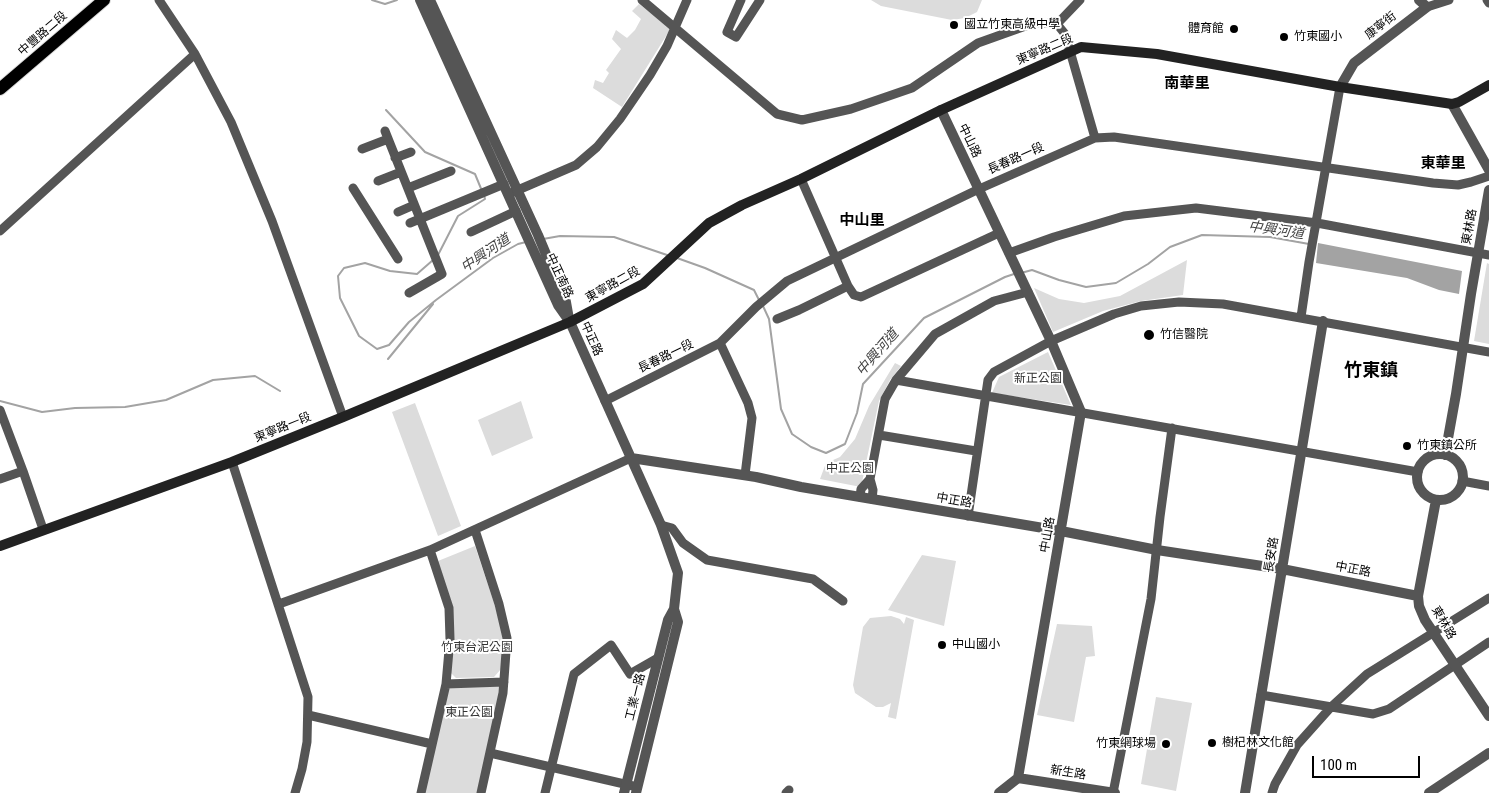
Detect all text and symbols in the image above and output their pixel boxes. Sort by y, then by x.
street label: 中豐路二段 [16,9,70,59]
street label: 康寧街 [1362,9,1400,43]
place label: 國立竹東高級中學 [964,18,1060,32]
marker: 國立竹東高級中學 [948,19,960,31]
place label: 體育館 [1188,22,1224,36]
marker: 體育館 [1228,23,1240,35]
place label: 竹東國小 [1294,30,1342,44]
marker: 竹東國小 [1278,31,1290,43]
street label: 東寧路二段 [1015,32,1075,68]
district label: 南華里 [1165,75,1209,93]
street label: 中山路 [955,122,983,160]
street label: 長春路一段 [986,140,1046,178]
district label: 東華里 [1421,155,1465,173]
street label: 東林路 [1460,208,1480,246]
district label: 中山里 [840,212,884,230]
water label: 中興河道 [1247,219,1305,243]
water label: 中興河道 [458,231,514,277]
street label: 中正南路 [542,251,576,301]
street label: 東寧路二段 [583,264,643,306]
street label: 中正路 [577,320,605,358]
water label: 中興河道 [853,326,903,380]
marker: 竹信醫院 [1142,328,1156,342]
place label: 竹信醫院 [1160,328,1208,342]
street label: 長春路一段 [636,337,696,377]
district label: 竹東鎮 [1344,360,1398,382]
park label: 新正公園 [1014,372,1062,386]
street label: 東寧路一段 [252,410,314,446]
place label: 竹東鎮公所 [1417,439,1477,453]
marker: 竹東鎮公所 [1401,440,1413,452]
park label: 中正公園 [826,462,874,476]
street label: 中正路 [935,491,973,511]
street label: 中山路 [1038,516,1058,554]
street label: 長安路 [1262,536,1282,574]
street label: 中正路 [1334,559,1372,581]
street label: 東林路 [1428,604,1458,642]
place label: 中山國小 [952,638,1000,652]
marker: 中山國小 [936,639,948,651]
park label: 竹東台泥公園 [441,641,513,655]
street label: 工業一路 [623,672,649,722]
park label: 東正公園 [445,706,493,720]
place label: 樹杞林文化館 [1222,736,1294,750]
place label: 竹東網球場 [1096,737,1156,751]
marker: 樹杞林文化館 [1206,737,1218,749]
marker: 竹東網球場 [1160,738,1172,750]
scale bar [1314,746,1422,778]
text: 100 m [1320,756,1357,774]
street label: 新生路 [1049,763,1087,783]

